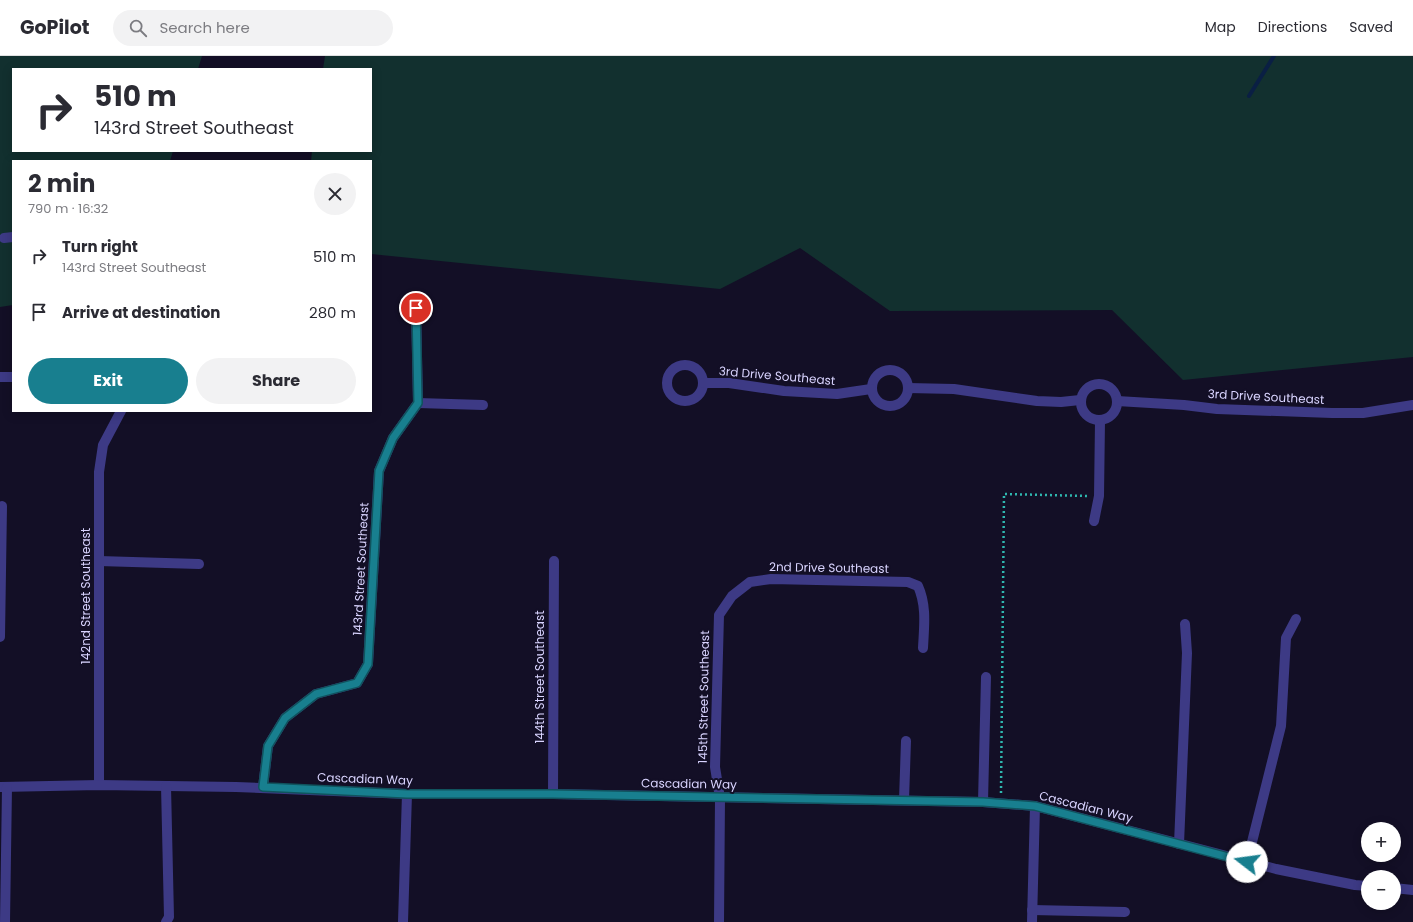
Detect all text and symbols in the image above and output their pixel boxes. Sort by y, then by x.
search box [113,10,393,46]
text: GoPilot [20,14,89,41]
icon: search [127,17,149,39]
text: Search here [159,17,250,38]
text: Map [1205,17,1236,37]
text: Directions [1258,17,1327,37]
text: Saved [1349,17,1393,37]
text: 510 m [94,77,177,116]
icon: right [28,84,80,136]
text: 143rd Street Southeast [94,115,294,140]
text: 2 min [28,167,95,200]
button: close [314,173,356,215]
text: 790 m · 16:32 [28,199,108,218]
text: Turn right [62,236,138,257]
icon: right [28,245,50,267]
text: 510 m [313,246,356,267]
text: 143rd Street Southeast [62,258,206,277]
pin [399,291,433,325]
icon: arrive [405,297,427,319]
icon: arrive [28,301,50,323]
text: Arrive at destination [62,302,220,323]
text: 280 m [309,302,356,323]
button: Exit [28,358,188,404]
button: Share [196,358,356,404]
street label: 3rd Drive Southeast [718,362,836,389]
street label: 3rd Drive Southeast [1207,385,1325,408]
street label: 143rd Street Southeast [349,502,372,636]
street label: 142nd Street Southeast [77,528,94,664]
street label: 2nd Drive Southeast [769,558,889,577]
street label: 144th Street Southeast [531,610,548,744]
street label: 145th Street Southeast [694,630,713,764]
street label: Cascadian Way [317,768,413,789]
street label: Cascadian Way [641,774,737,793]
street label: Cascadian Way [1038,787,1135,826]
map controls [1361,822,1401,910]
button: + [1361,822,1401,862]
position arrow [1226,841,1268,883]
button: − [1361,870,1401,910]

